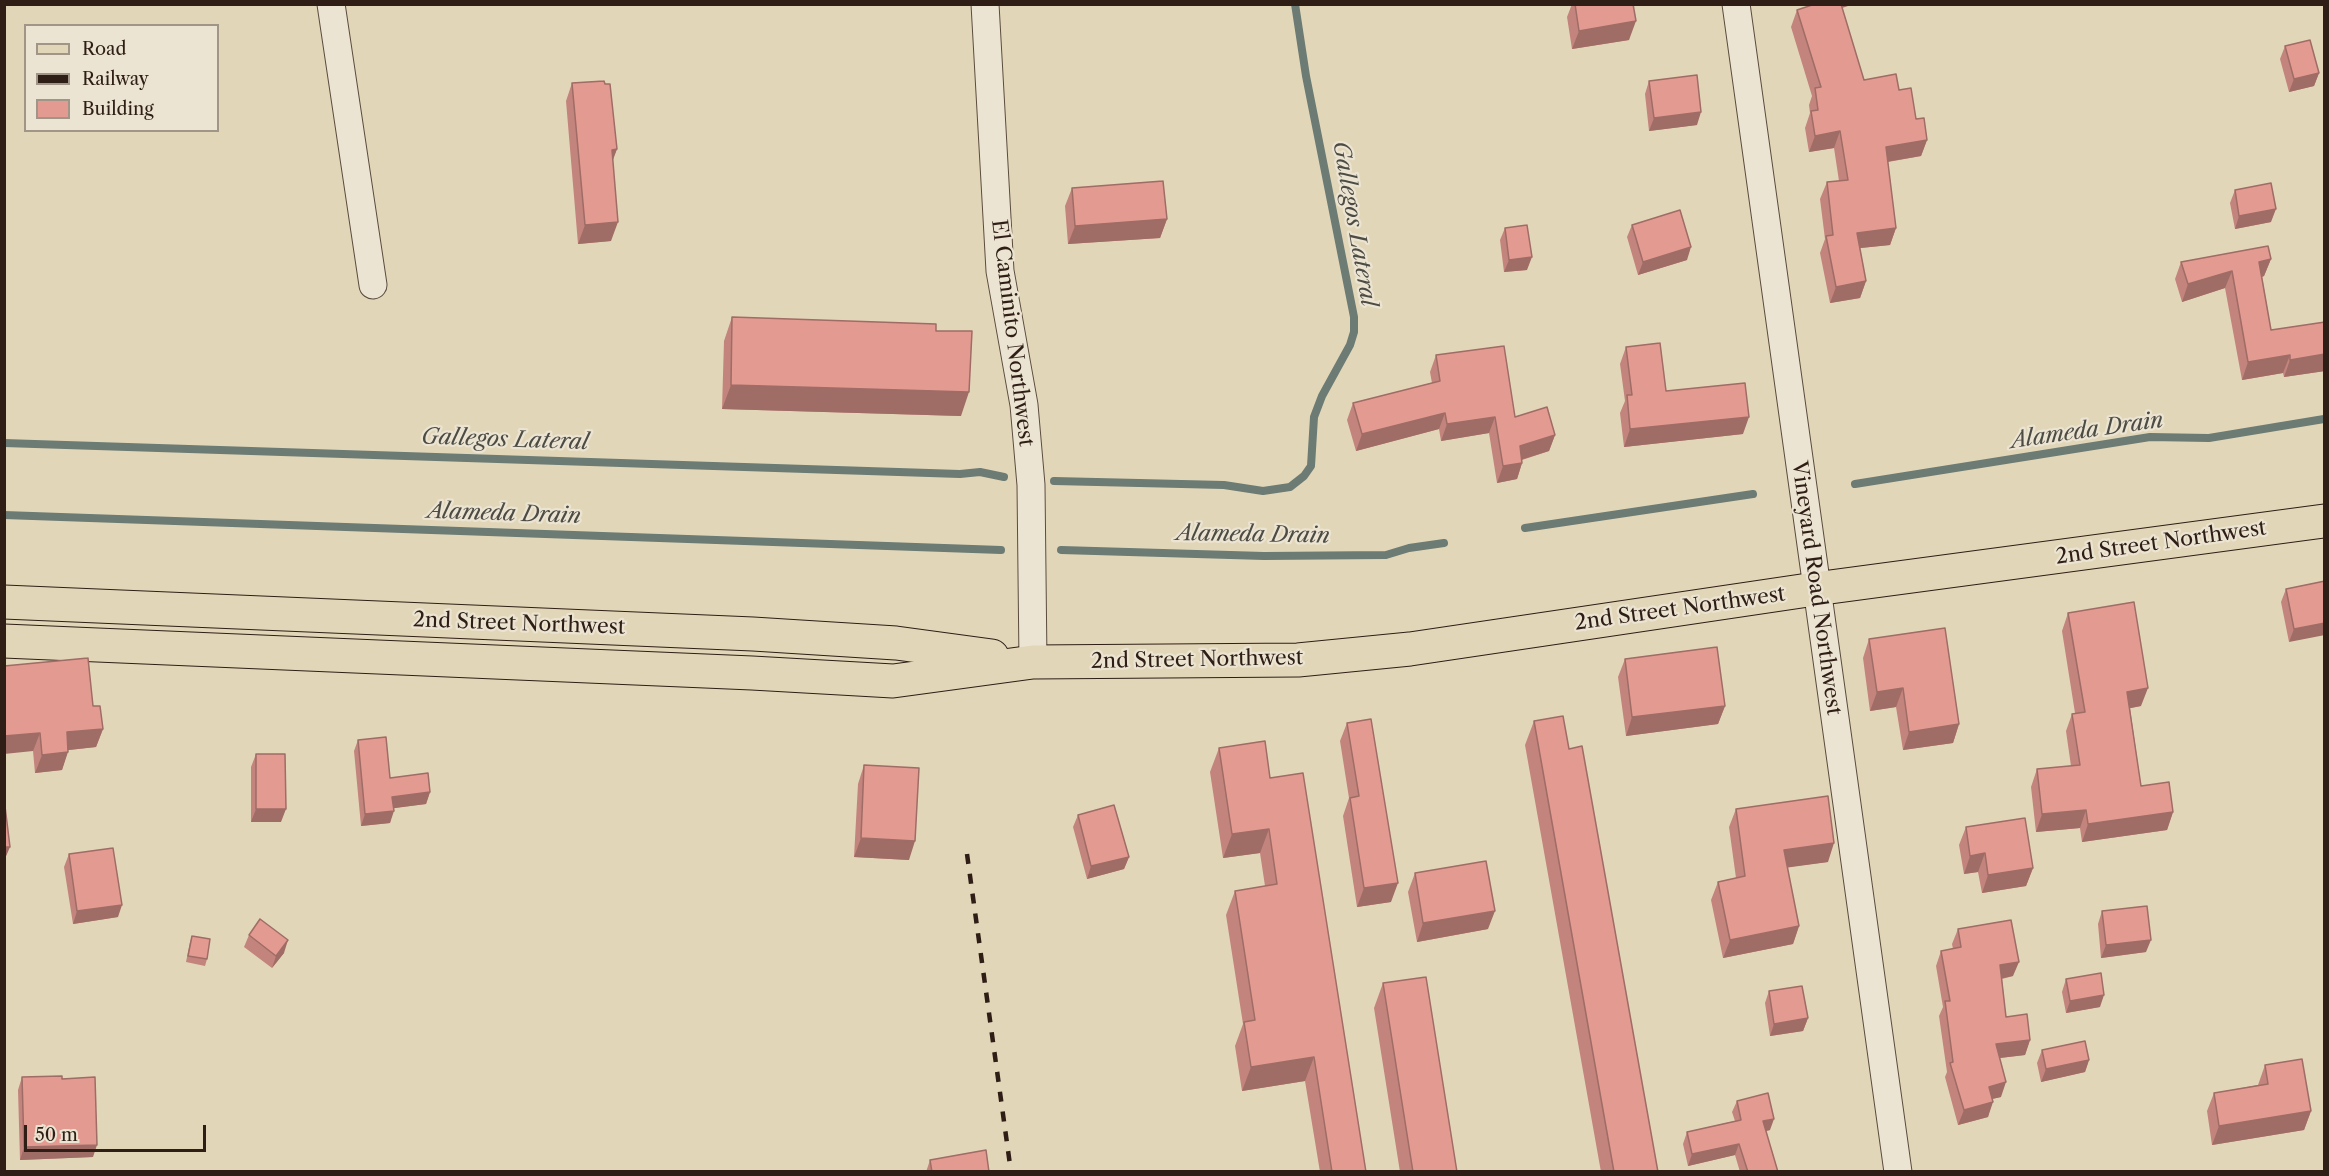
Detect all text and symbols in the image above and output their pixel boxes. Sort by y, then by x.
legend [24,24,219,132]
text: Road [82,38,127,60]
text: Railway [82,68,149,90]
text: Building [82,98,154,120]
water label: Gallegos Lateral [1326,139,1382,309]
street label: El Caminito Northwest [986,218,1038,448]
water label: Alameda Drain [2009,407,2165,455]
water label: Gallegos Lateral [421,424,589,456]
street label: Vineyard Road Northwest [1786,459,1846,717]
water label: Alameda Drain [427,498,581,530]
street label: 2nd Street Northwest [2054,516,2268,570]
water label: Alameda Drain [1176,520,1330,550]
street label: 2nd Street Northwest [1573,582,1787,636]
street label: 2nd Street Northwest [412,608,626,640]
street label: 2nd Street Northwest [1091,646,1303,674]
scale bar [27,1113,208,1151]
text: 50 m [35,1124,78,1146]

